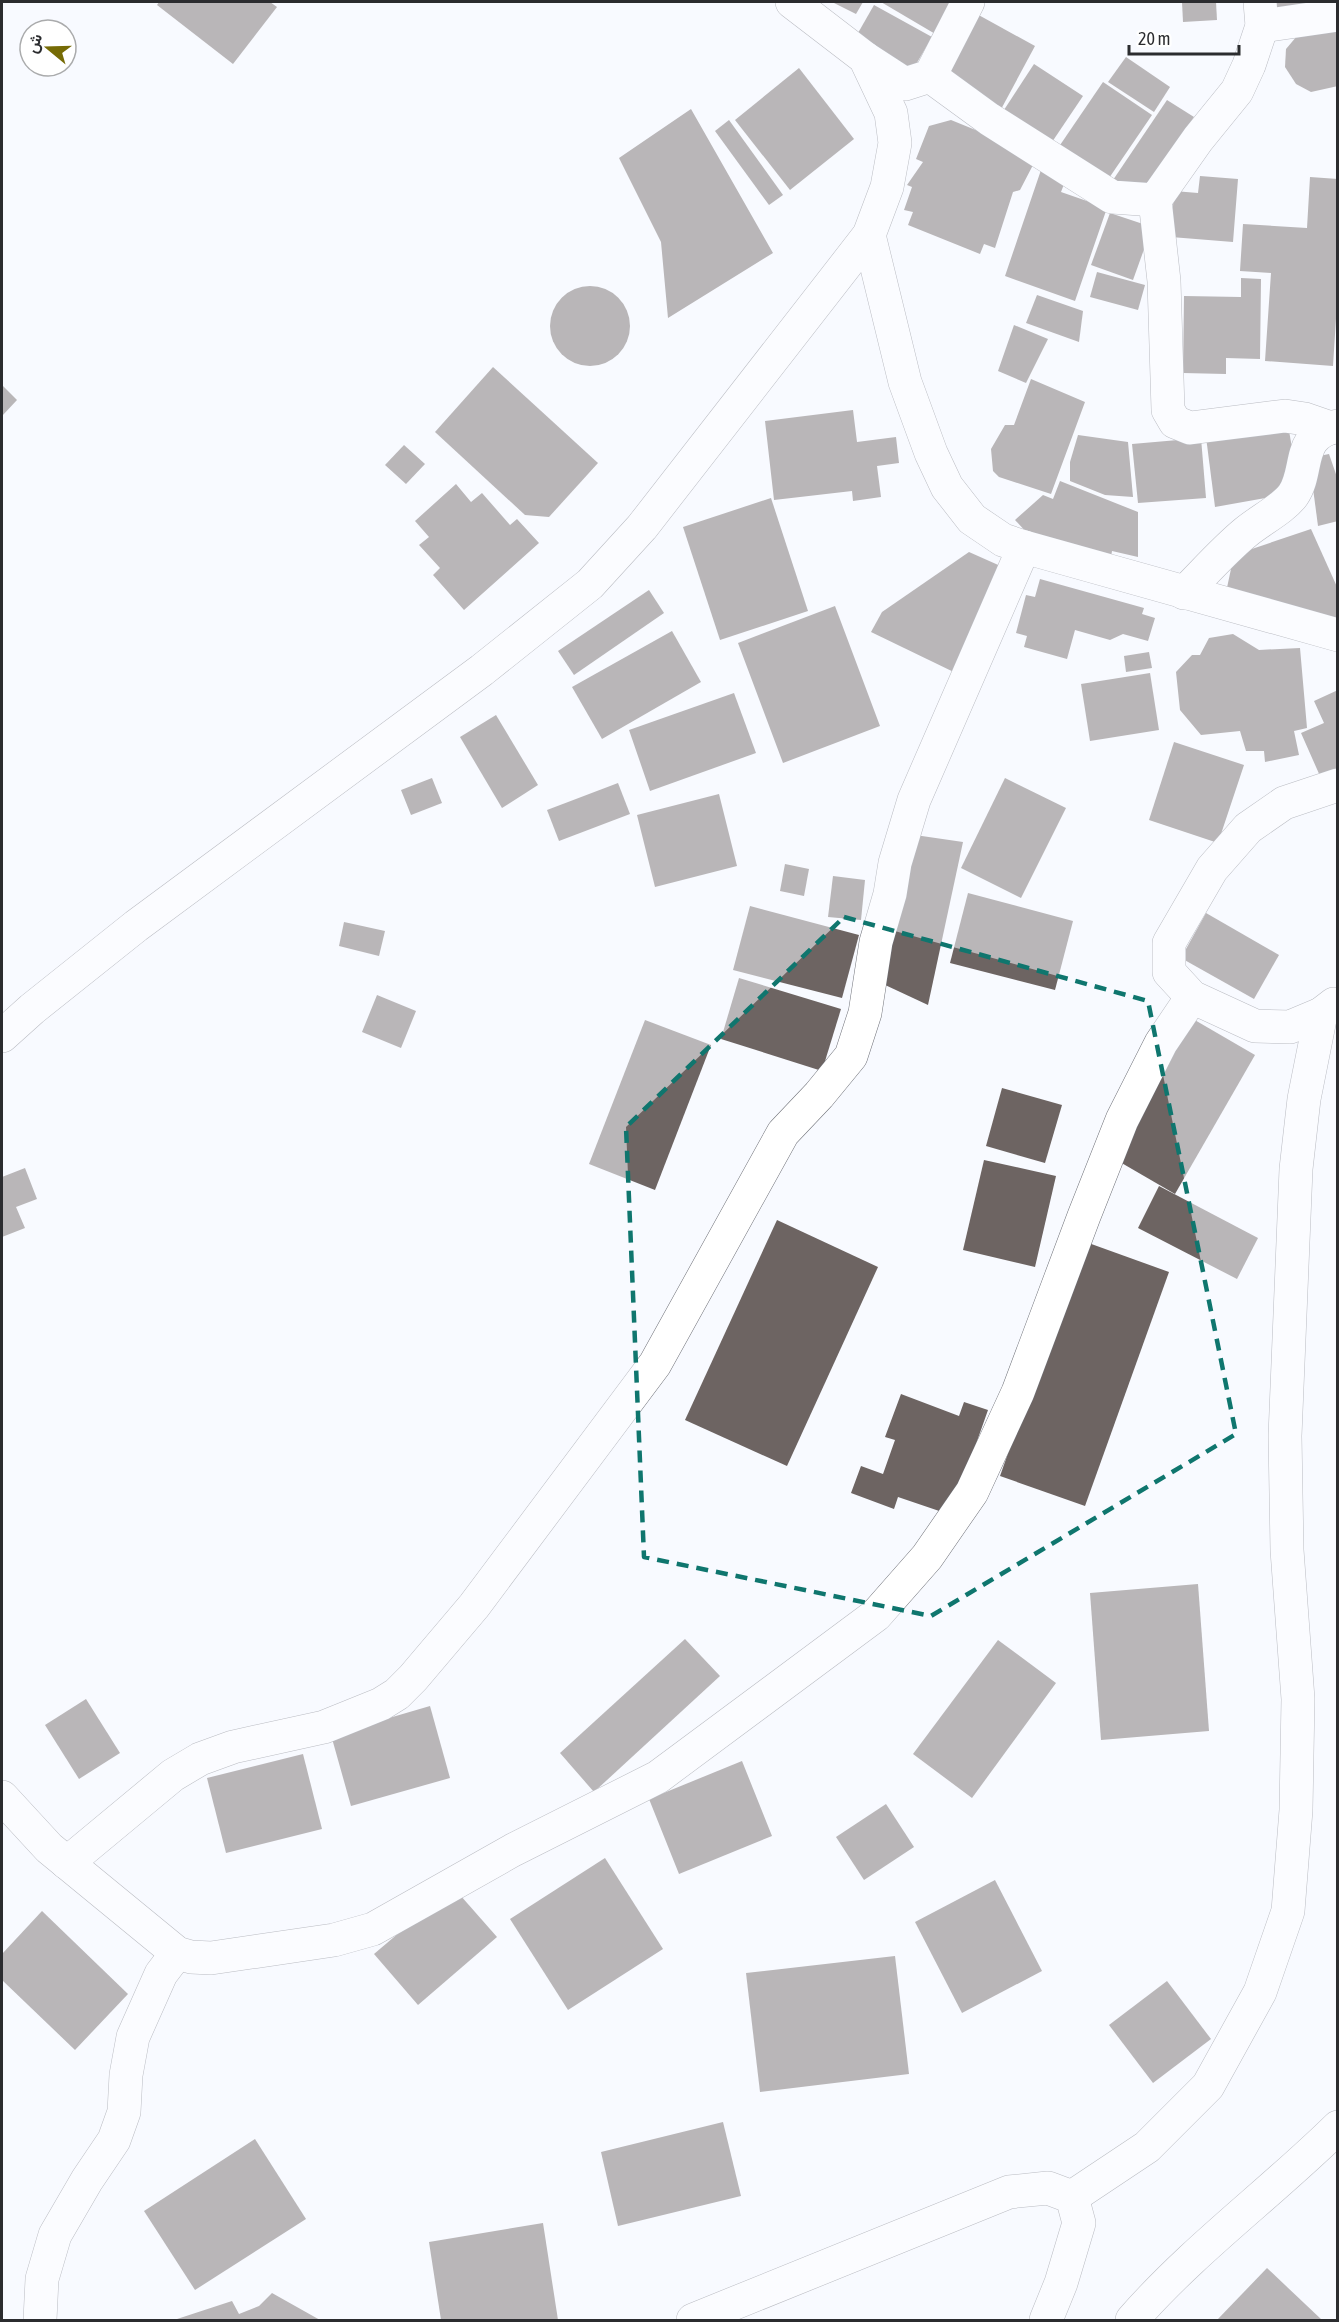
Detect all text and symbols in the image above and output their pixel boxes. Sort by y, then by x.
north arrow [18,18,78,78]
scale bar [1129,18,1238,56]
text: 20 m [1138,28,1170,49]
text: ش [22,31,46,55]

